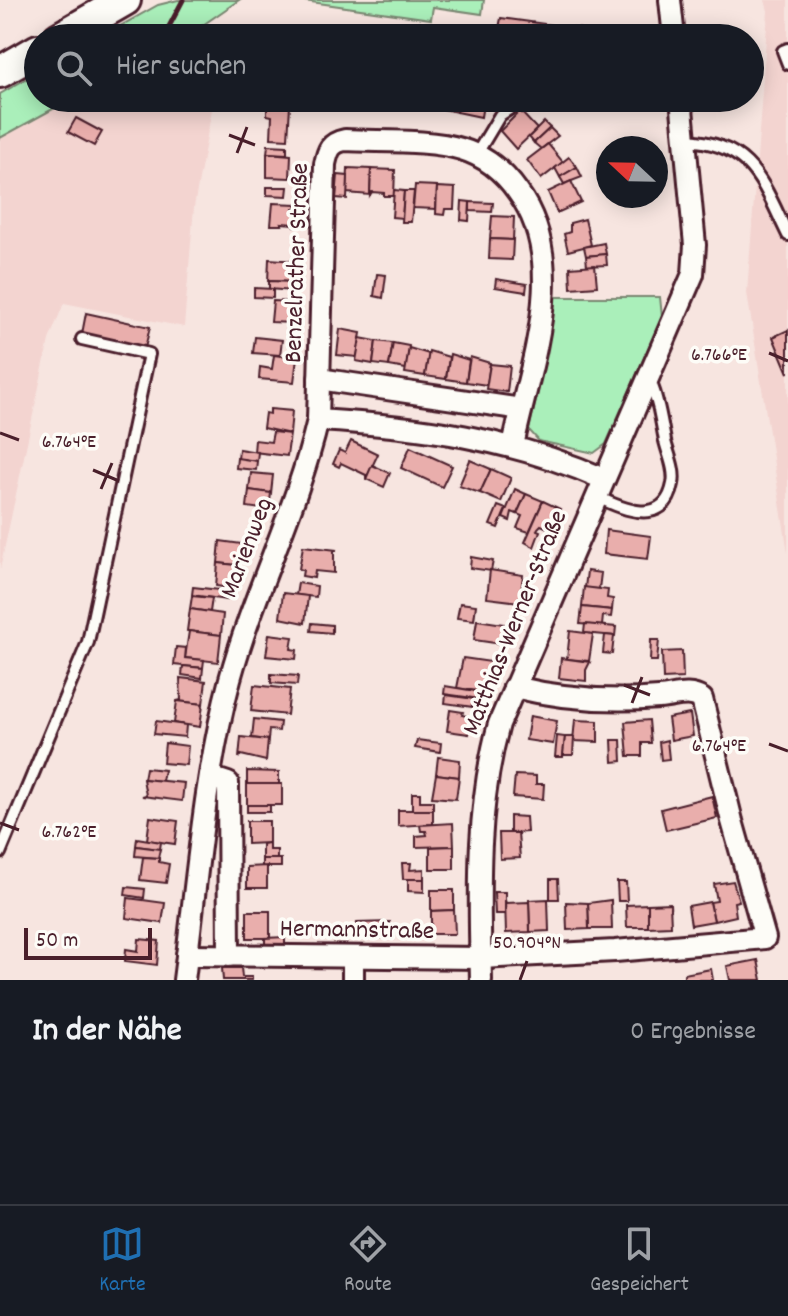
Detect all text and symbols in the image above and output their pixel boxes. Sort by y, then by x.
search box [24,24,764,112]
icon: search [52,46,96,90]
text: Hier suchen [116,47,246,90]
north arrow [596,136,668,208]
street label: Benzelrather Straße [276,162,320,364]
text: 6.766°E [691,342,747,370]
text: 6.764°E [42,429,96,457]
street label: Marienweg [212,492,284,604]
street label: Matthias-Werner-Straße [454,505,578,741]
text: 6.764°E [692,733,746,761]
text: 6.762°E [42,819,96,847]
street label: Hermannstraße [279,911,435,951]
scale bar [24,924,152,960]
text: 50 m [36,926,78,957]
text: 50.904°N [493,930,561,958]
text: In der Nähe [32,1008,182,1057]
text: 0 Ergebnisse [630,1014,756,1051]
tab: Karte [99,1222,146,1301]
tab: Route [344,1222,392,1301]
tab: Gespeichert [590,1222,689,1301]

